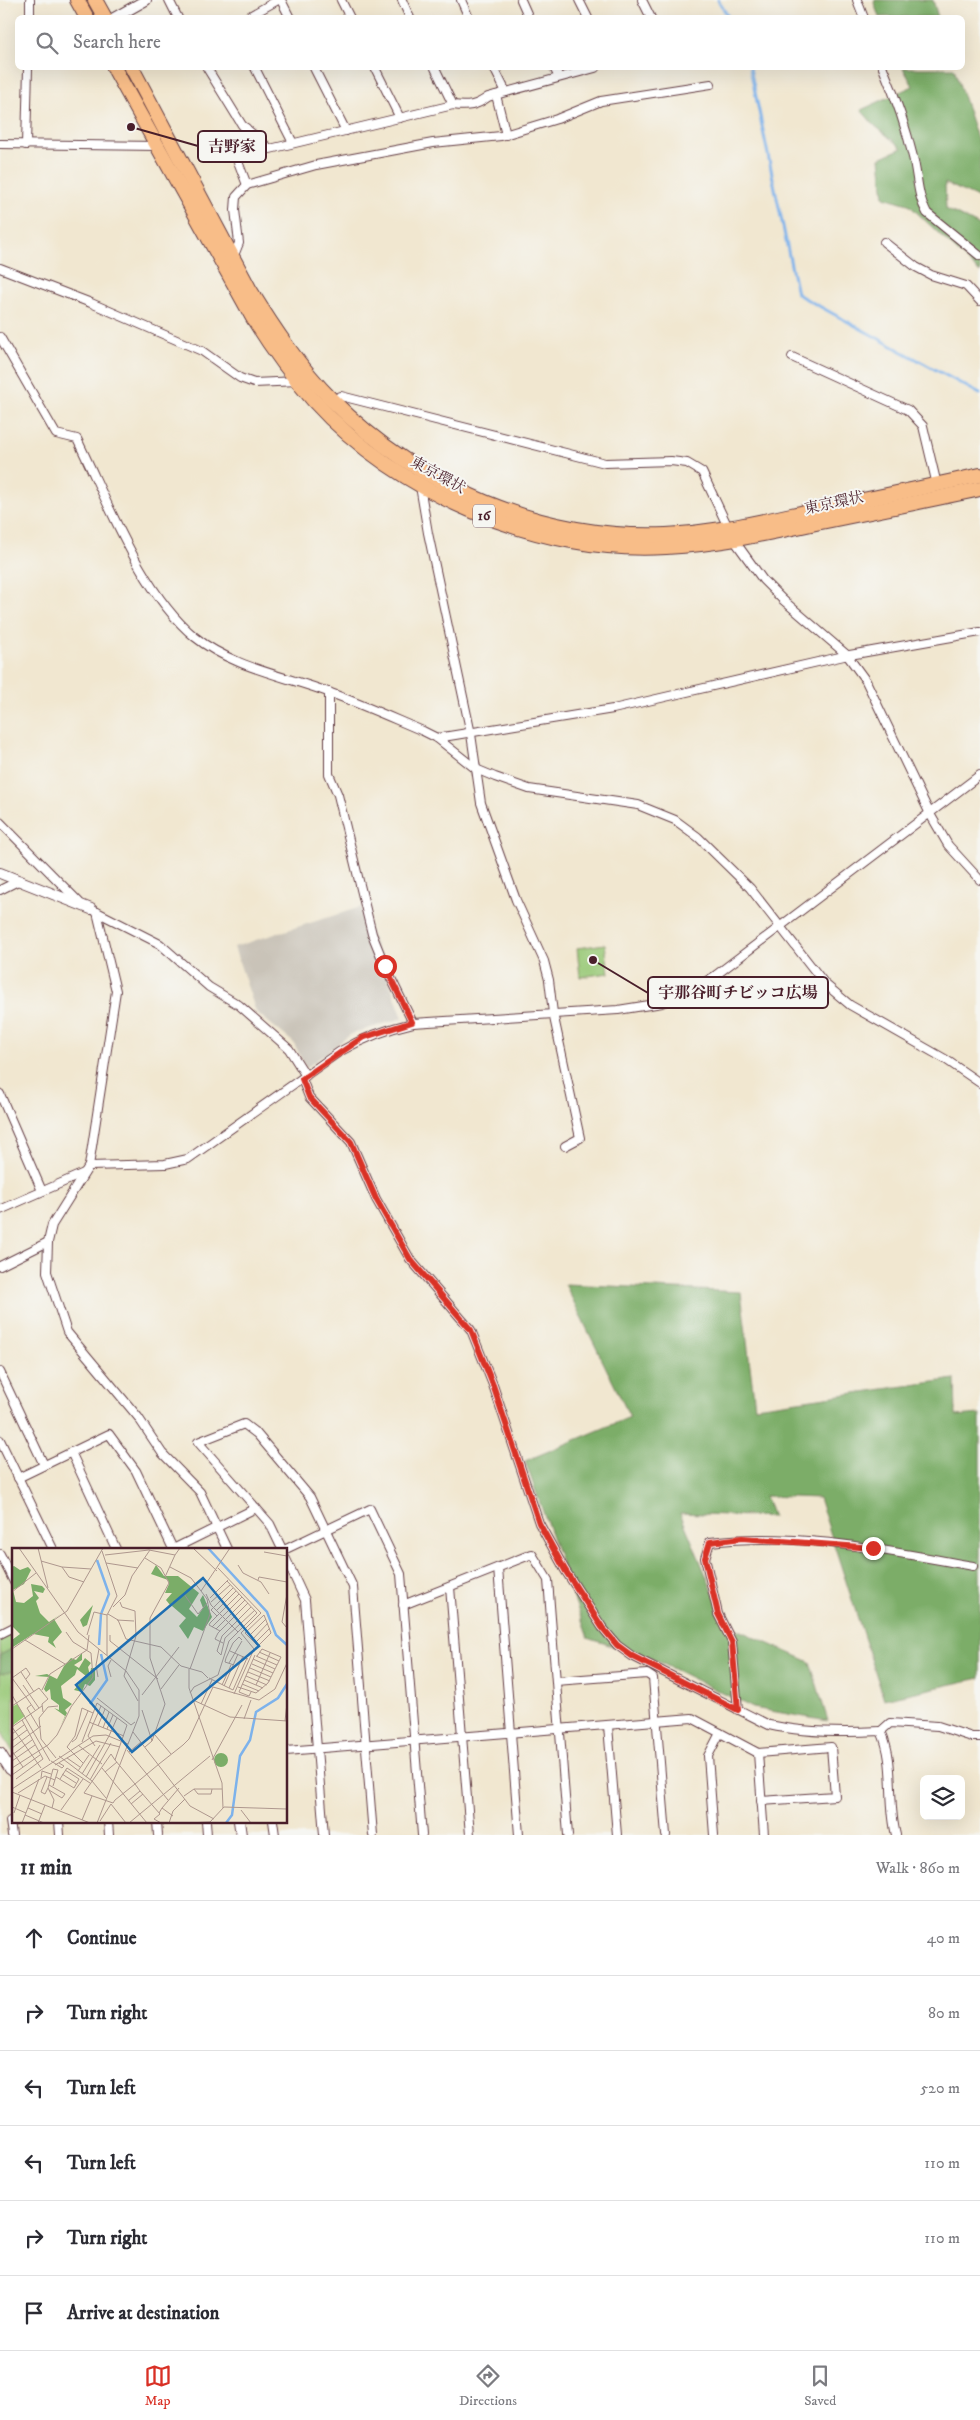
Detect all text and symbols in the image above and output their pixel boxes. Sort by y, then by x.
search box [15,15,965,70]
icon: search [33,29,61,57]
text: Search here [73,31,161,54]
callout: 吉野家 [198,131,266,162]
text: 吉野家 [208,137,256,157]
street label: 東京環状 [407,452,469,498]
street label: 東京環状 [803,487,865,519]
road number: 16 [473,504,495,528]
route start [374,955,397,978]
callout: 宇那谷町チビッコ広場 [648,977,828,1008]
text: 宇那谷町チビッコ広場 [658,983,818,1003]
route end [862,1537,885,1560]
inset map [12,1548,288,1822]
map controls [920,1775,965,1820]
button: layers [920,1775,965,1820]
text: 11 min [20,1855,72,1881]
text: Walk · 860 m [876,1858,960,1878]
icon: ahead [20,1924,48,1952]
text: Continue [67,1927,137,1950]
text: 40 m [927,1928,960,1948]
icon: right [20,1999,48,2027]
text: Turn right [67,2002,147,2025]
text: 80 m [928,2003,960,2023]
icon: left [20,2074,48,2102]
text: Turn left [67,2077,136,2100]
text: 520 m [920,2078,960,2098]
icon: left [20,2149,48,2177]
text: Turn left [67,2152,136,2175]
text: 110 m [924,2153,960,2173]
icon: right [20,2224,48,2252]
text: Turn right [67,2227,147,2250]
text: 110 m [924,2228,960,2248]
icon: arrive [20,2299,48,2327]
text: Arrive at destination [67,2302,219,2325]
tab: Map [144,2362,172,2410]
tab: Directions [459,2362,517,2410]
tab: Saved [804,2362,836,2410]

